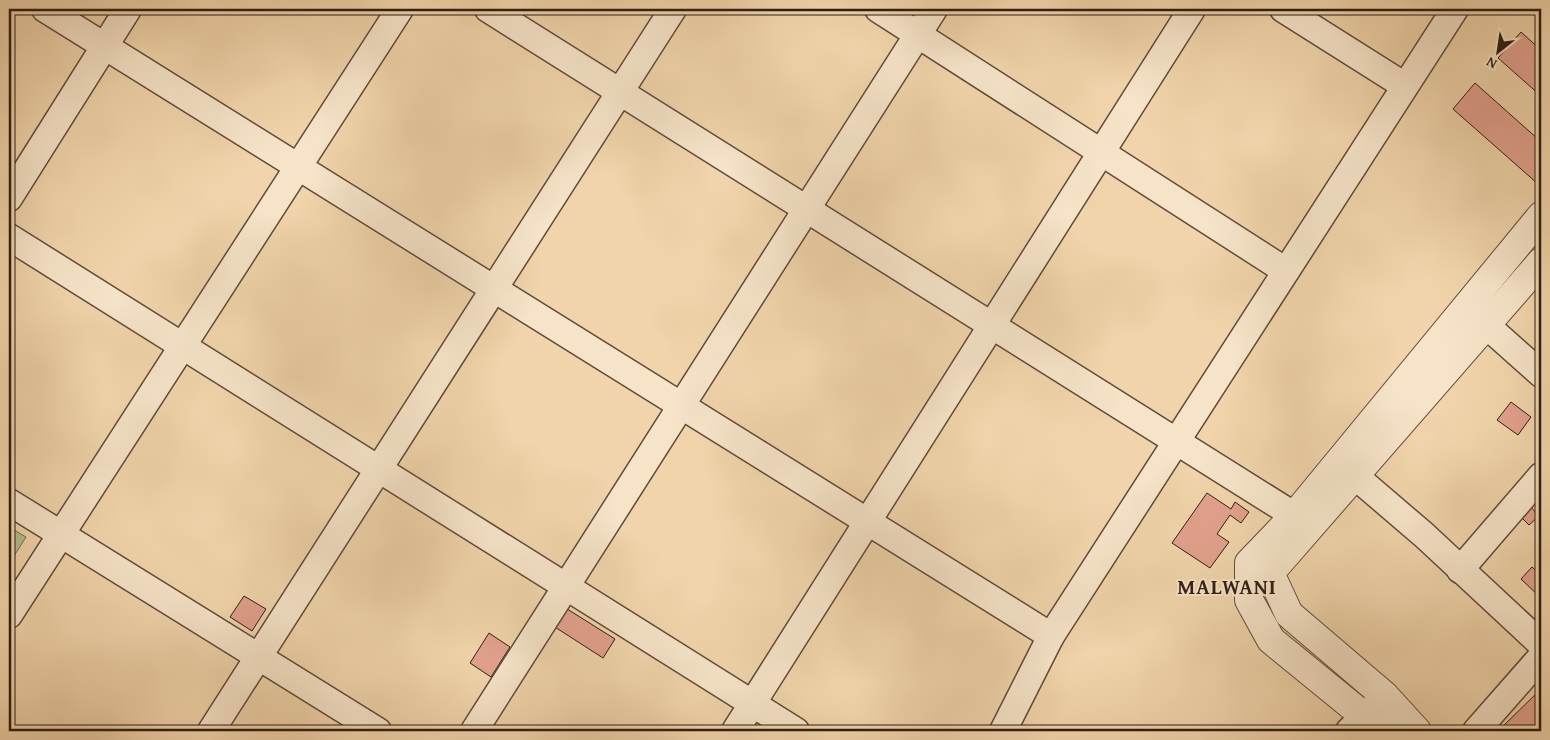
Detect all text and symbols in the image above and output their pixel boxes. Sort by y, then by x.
north arrow [1472,28,1522,78]
text: N [1482,52,1501,74]
district label: MALWANI [1177,571,1277,602]

